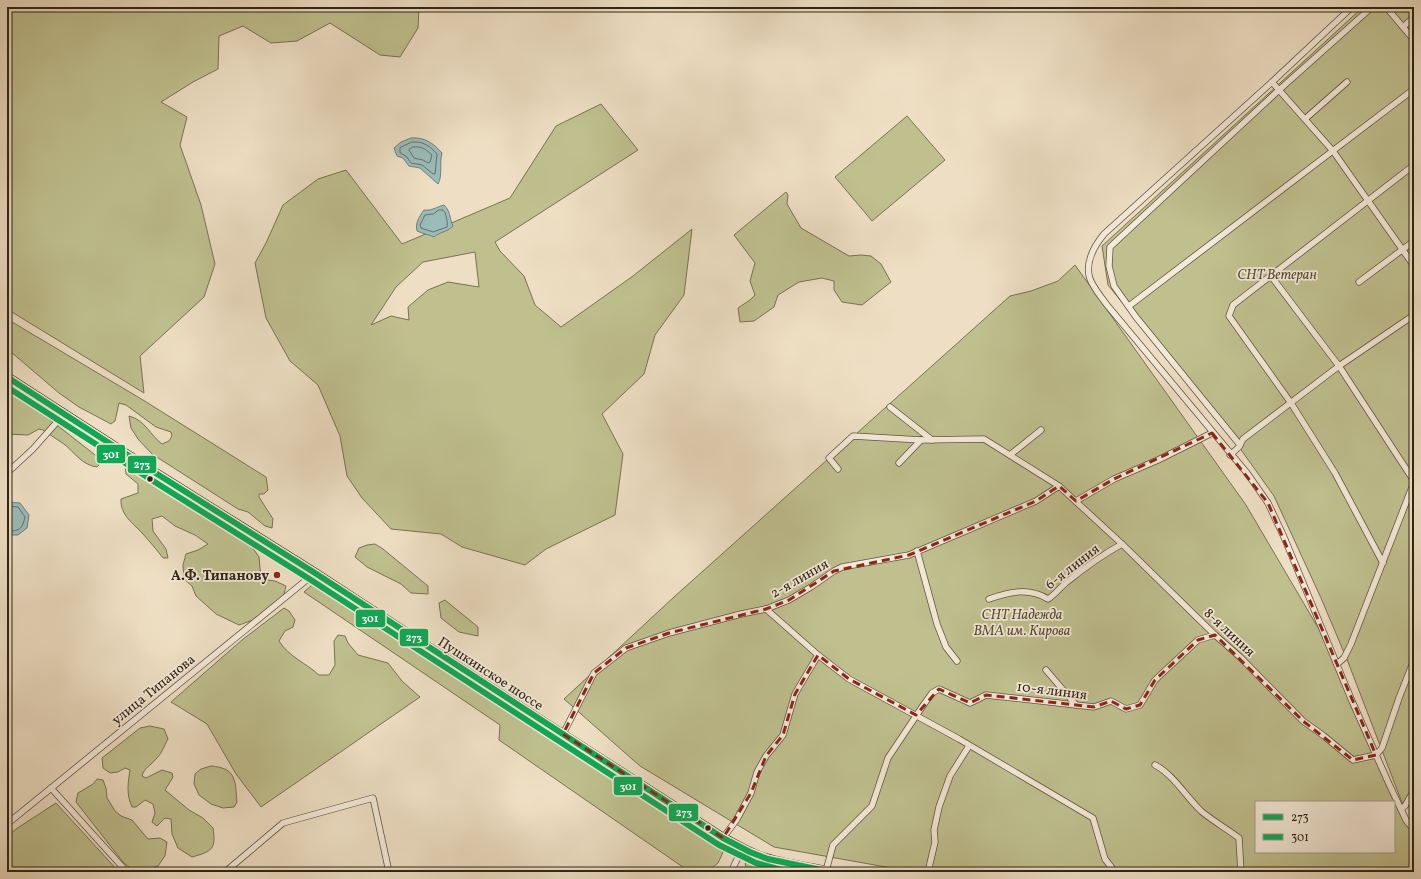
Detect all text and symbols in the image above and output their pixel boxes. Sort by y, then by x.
park label: СНТ Ветеран [1237,266,1317,285]
line badge: 301 [96,444,126,464]
text: 301 [103,448,119,463]
line badge: 273 [127,455,157,474]
text: 273 [134,458,151,473]
unlabelled marker [145,474,155,484]
street label: 6-я линия [1042,540,1104,594]
street label: 2-я линия [767,555,832,604]
place label: А.Ф. Типанову [171,567,269,586]
marker: А.Ф. Типанову [272,570,282,580]
street label: 8-я линия [1199,604,1259,662]
park label: СНТ Надежда ВМА им. Кирова [974,606,1071,641]
line badge: 301 [355,609,386,628]
text: 301 [362,612,378,627]
line badge: 273 [399,628,429,647]
text: 273 [406,631,423,646]
street label: Пушкинское шоссе [434,633,547,716]
street label: улица Типанова [108,650,200,730]
street label: 10-я линия [1016,678,1088,705]
line badge: 301 [613,776,643,796]
text: 301 [620,780,636,795]
legend [1255,801,1395,853]
line badge: 273 [668,803,699,822]
text: 273 [676,806,693,821]
text: 273 [1291,810,1309,826]
unlabelled marker [703,823,713,833]
text: 301 [1291,830,1309,846]

